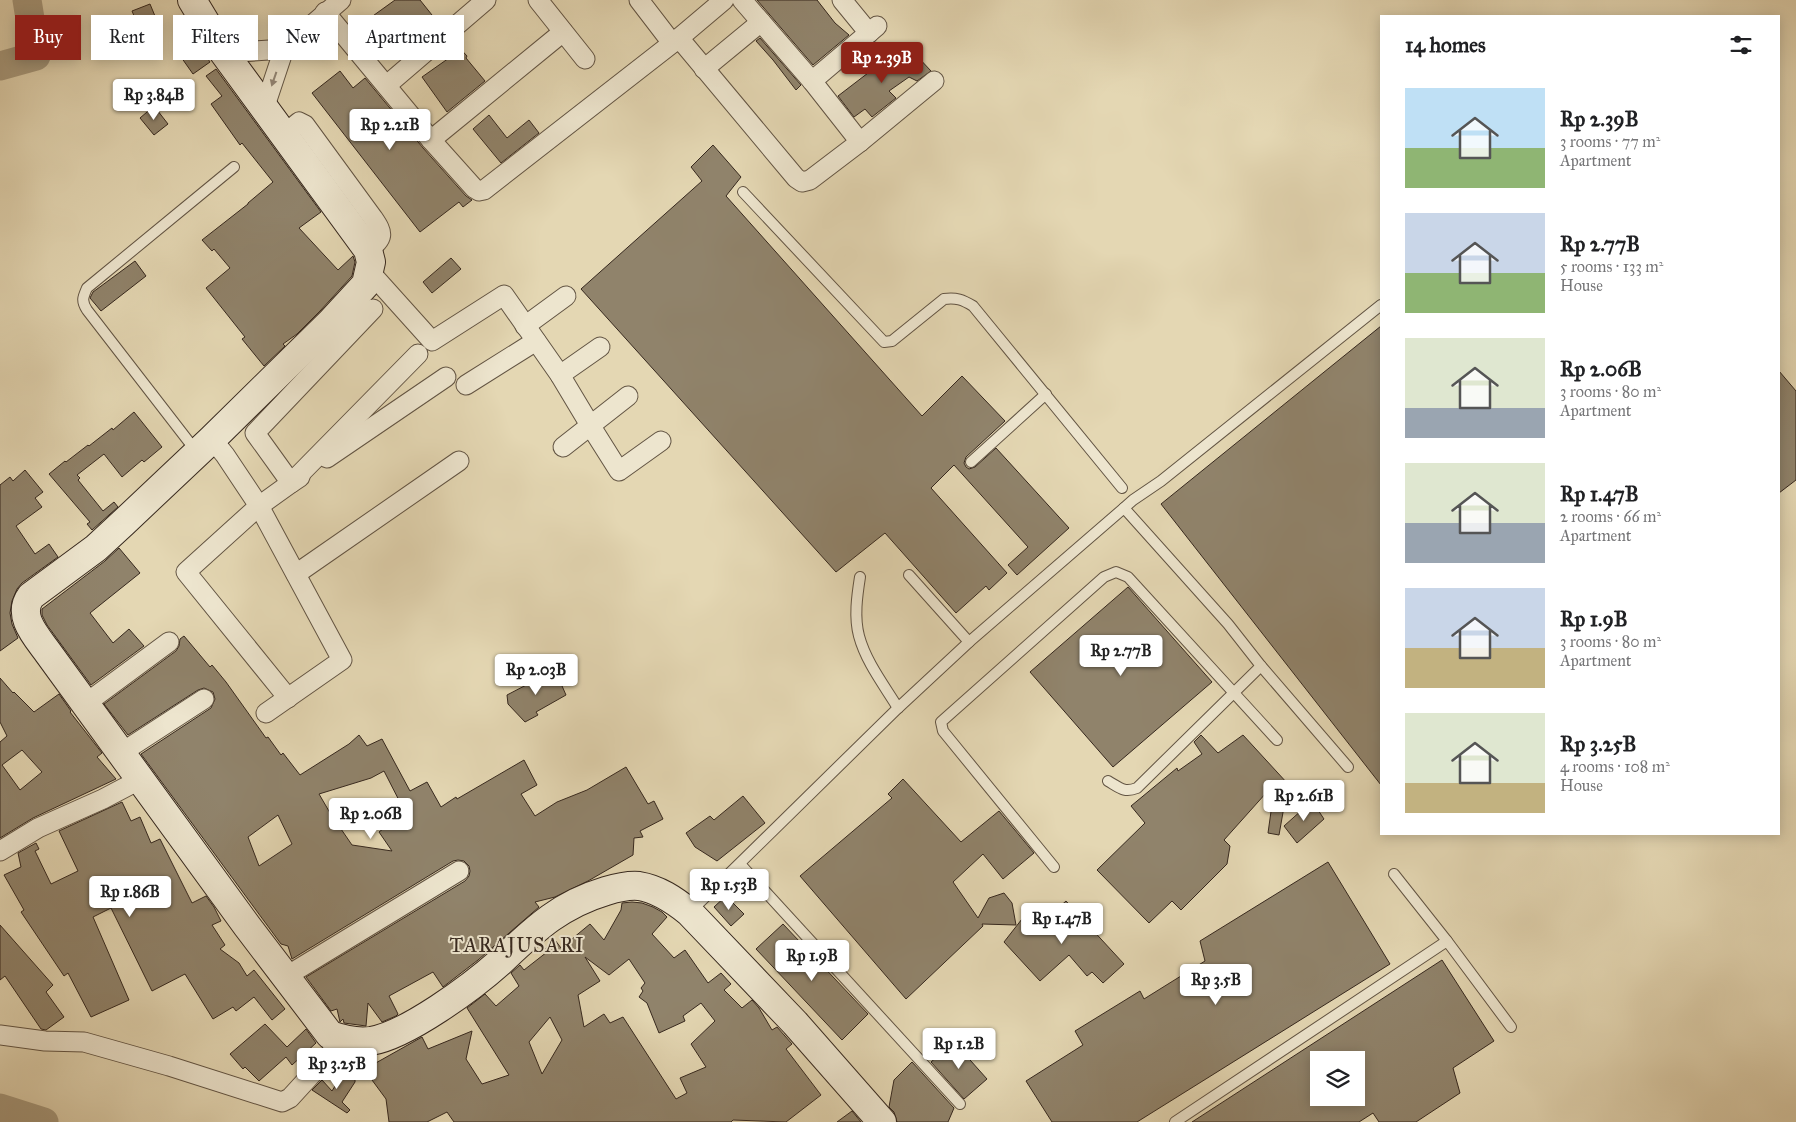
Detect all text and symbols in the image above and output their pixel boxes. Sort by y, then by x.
chip: Buy [15,15,81,60]
chip: Rent [91,15,163,60]
chip: Filters [173,15,258,60]
chip: New [268,15,338,60]
chip: Apartment [348,15,464,60]
icon: filters [1727,31,1755,59]
text: 14 homes [1405,32,1486,58]
pin: Rp 2.39B [830,42,934,84]
text: Rp 2.39B [852,48,912,67]
one-way arrow [270,72,278,87]
pin: Rp 3.84B [102,78,206,121]
text: Rp 3.84B [124,85,184,104]
text: Rp 2.39B [1560,106,1639,132]
pin: Rp 2.21B [338,108,442,151]
icon: home [1445,108,1505,168]
text: Rp 2.21B [360,115,420,134]
text: 3 rooms · 77 m² [1560,132,1660,151]
text: Apartment [1560,151,1632,170]
text: Rp 2.77B [1560,231,1640,257]
icon: home [1445,233,1505,293]
text: 5 rooms · 133 m² [1560,257,1663,276]
text: House [1560,276,1603,295]
text: Rp 2.06B [1560,356,1642,382]
icon: home [1445,358,1505,418]
text: 3 rooms · 80 m² [1560,382,1661,401]
text: Apartment [1560,401,1632,420]
text: Rp 1.47B [1560,481,1639,507]
icon: home [1445,483,1505,543]
text: 2 rooms · 66 m² [1560,507,1661,526]
text: Apartment [1560,526,1632,545]
text: Rp 1.9B [1560,606,1628,632]
icon: home [1445,608,1505,668]
text: 3 rooms · 80 m² [1560,632,1661,651]
pin: Rp 2.77B [1069,634,1173,677]
text: Rp 2.77B [1091,641,1151,660]
text: Apartment [1560,651,1632,670]
pin: Rp 2.03B [484,654,588,696]
text: Rp 2.03B [506,660,566,679]
text: Rp 3.25B [1560,731,1636,757]
icon: home [1445,733,1505,793]
text: 4 rooms · 108 m² [1560,757,1670,776]
text: House [1560,776,1603,795]
pin: Rp 2.61B [1252,780,1356,822]
text: Rp 2.61B [1274,786,1334,805]
pin: Rp 2.06B [319,798,423,840]
text: Rp 2.06B [340,804,402,823]
pin: Rp 1.53B [677,868,781,911]
text: Rp 1.53B [701,875,757,894]
pin: Rp 1.86B [78,876,182,918]
text: Rp 1.86B [100,882,160,901]
pin: Rp 1.47B [1010,902,1114,945]
text: Rp 1.47B [1032,909,1092,928]
district label: TARAJUSARI [449,933,585,958]
pin: Rp 1.9B [766,940,858,982]
text: Rp 1.9B [786,946,838,965]
pin: Rp 3.5B [1170,964,1262,1006]
text: Rp 3.5B [1191,970,1241,989]
pin: Rp 1.2B [913,1028,1005,1070]
text: Rp 1.2B [934,1034,984,1053]
pin: Rp 3.25B [285,1048,389,1090]
map controls [1310,1051,1365,1106]
button: layers [1310,1051,1365,1106]
text: Rp 3.25B [308,1054,366,1073]

